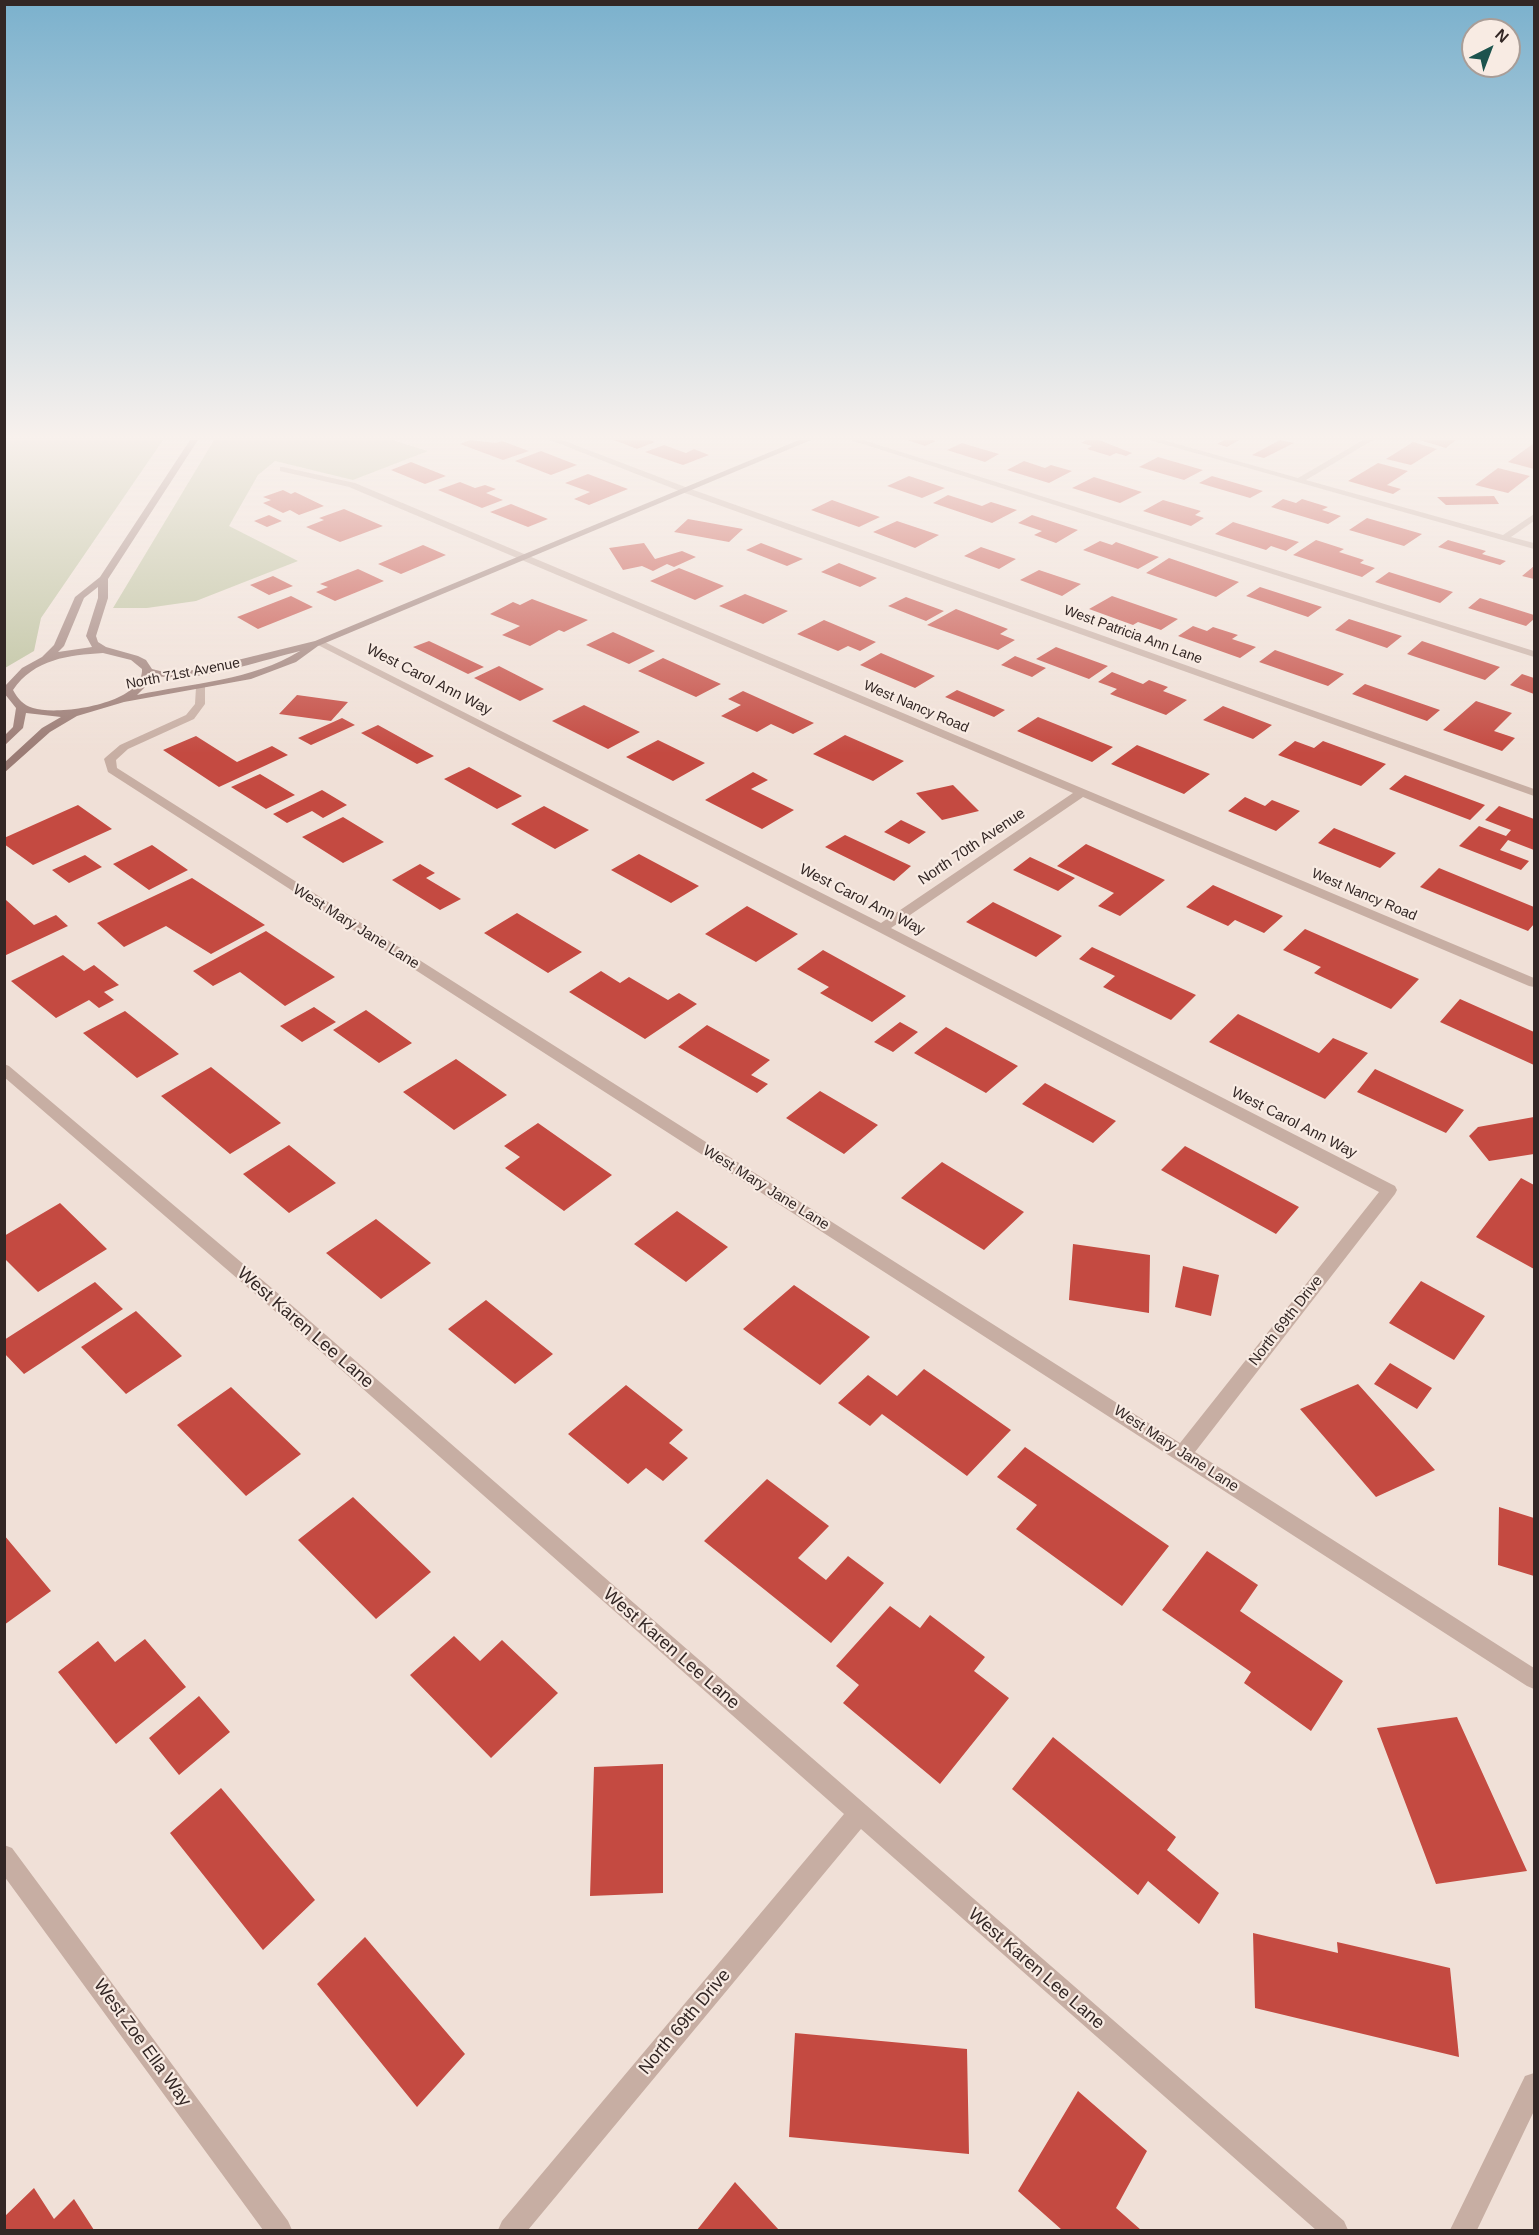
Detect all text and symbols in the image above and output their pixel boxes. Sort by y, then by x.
north arrow [1461,18,1521,78]
text: N [1492,26,1512,46]
street label: West Patricia Ann Lane [1062,602,1204,668]
street label: West Carol Ann Way [363,641,495,719]
street label: North 71st Avenue [125,655,241,693]
street label: West Nancy Road [861,677,971,737]
street label: North 70th Avenue [915,805,1029,889]
street label: West Carol Ann Way [796,861,928,939]
street label: West Nancy Road [1309,865,1419,925]
street label: West Mary Jane Lane [289,881,423,973]
street label: West Carol Ann Way [1228,1084,1360,1162]
street label: West Mary Jane Lane [699,1142,833,1234]
street label: West Karen Lee Lane [232,1263,378,1393]
street label: North 69th Drive [1245,1272,1327,1370]
street label: West Mary Jane Lane [1110,1402,1242,1496]
street label: West Karen Lee Lane [598,1584,744,1714]
street label: West Karen Lee Lane [963,1904,1109,2034]
street label: North 69th Drive [635,1965,735,2079]
street label: West Zoe Ella Way [89,1975,195,2111]

